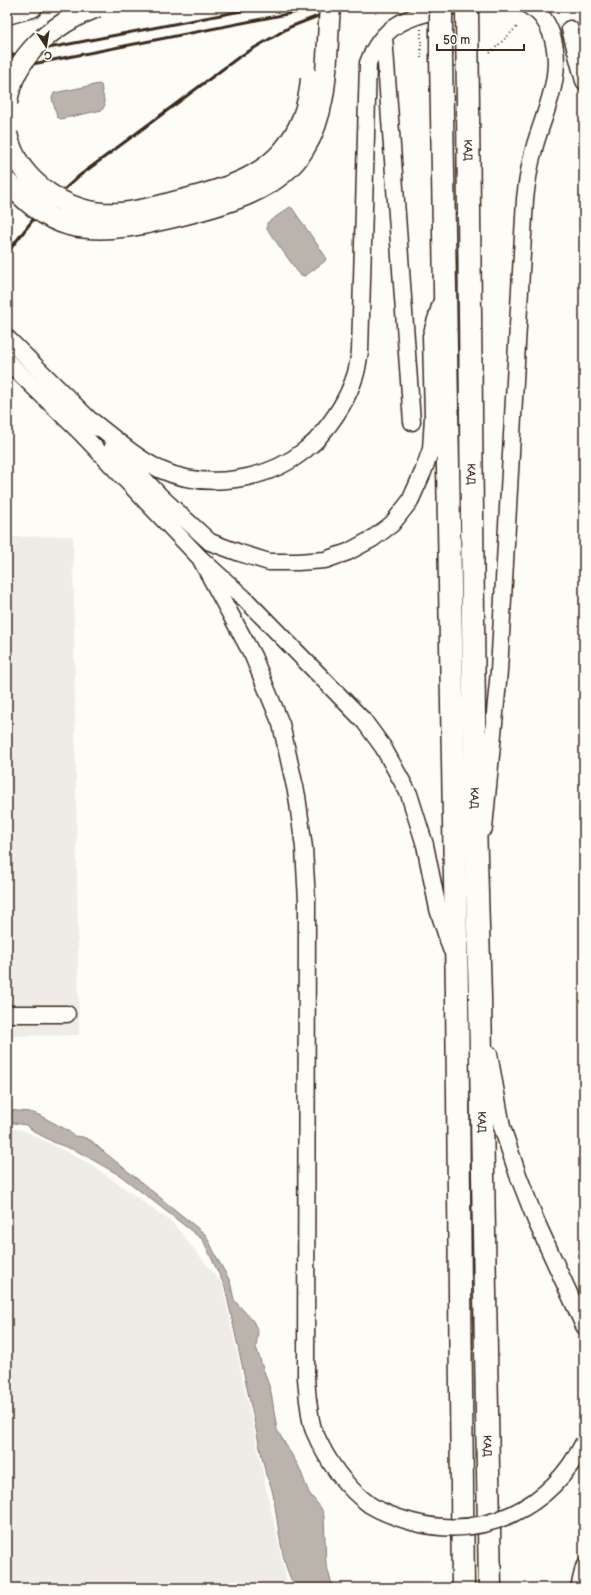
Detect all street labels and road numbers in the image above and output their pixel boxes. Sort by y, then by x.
street label: КАД [462,139,475,161]
street label: КАД [465,463,478,485]
street label: КАД [468,787,481,809]
street label: КАД [475,1111,489,1133]
street label: КАД [481,1435,494,1457]

